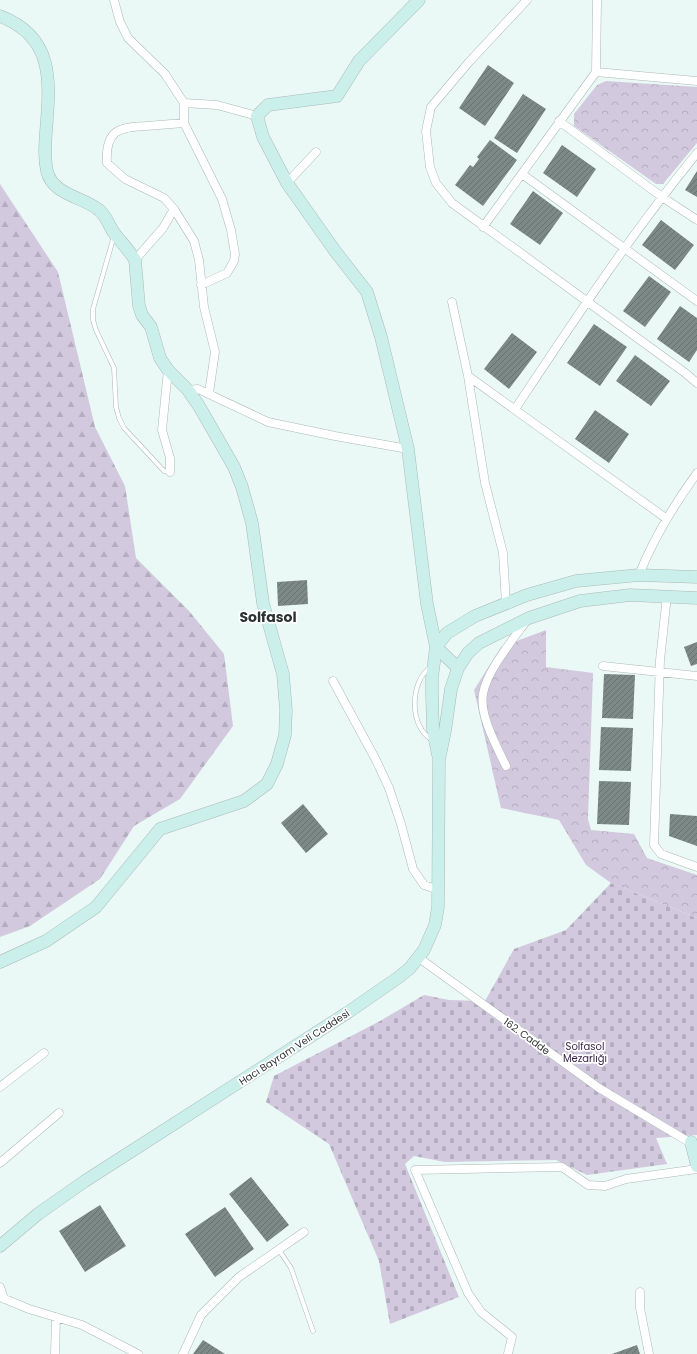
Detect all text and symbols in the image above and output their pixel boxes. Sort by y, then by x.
district label: Solfasol [239,607,297,627]
street label: Hacı Bayram Veli Caddesi [236,1006,353,1089]
street label: 162. Cadde [500,1014,553,1058]
park label: Solfasol Mezarlığı [563,1039,607,1066]

